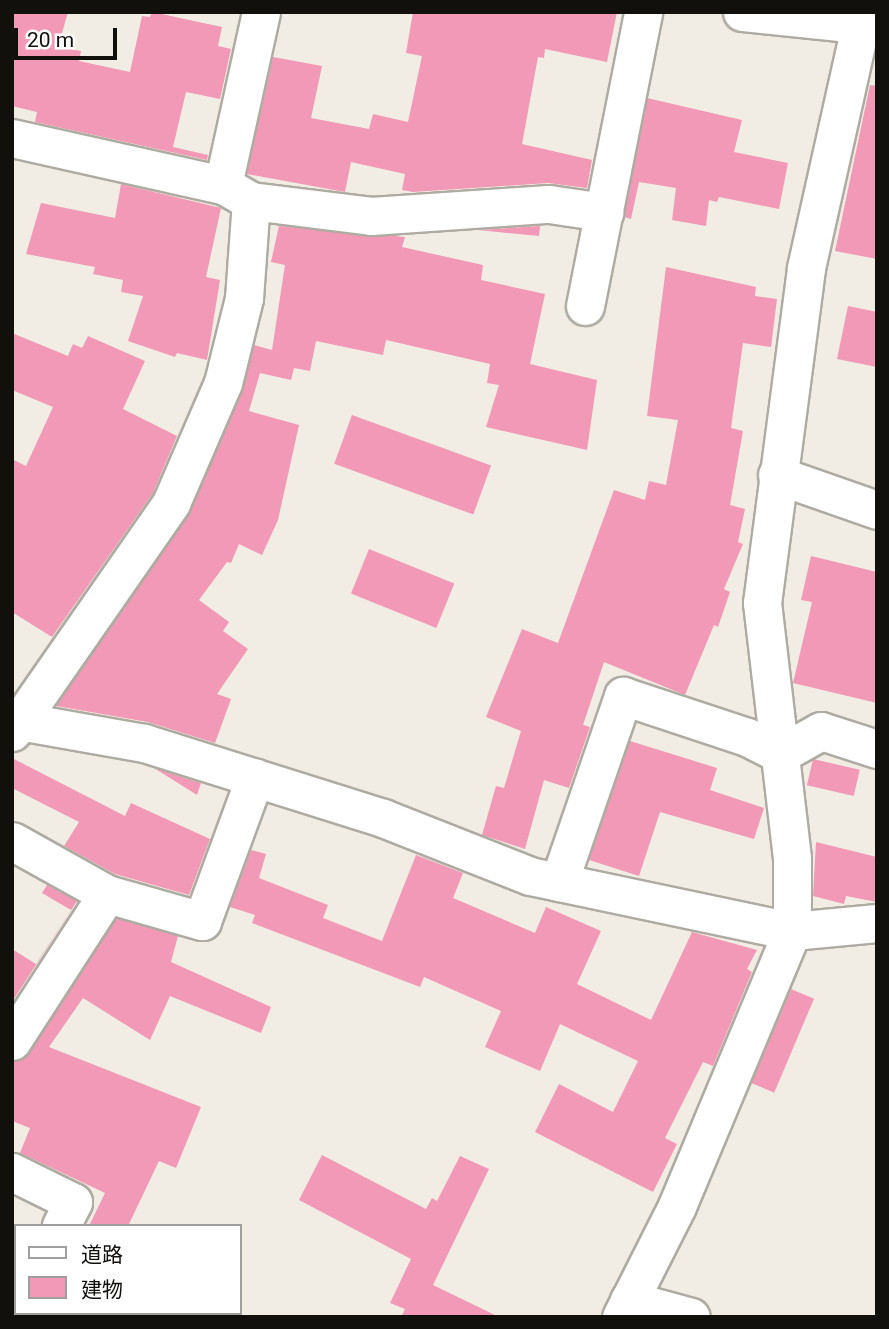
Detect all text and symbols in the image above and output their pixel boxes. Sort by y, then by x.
scale bar [18,14,121,58]
text: 20 m [27,28,74,52]
legend [14,1224,242,1315]
text: 道路 [81,1243,123,1267]
text: 建物 [81,1278,123,1302]

